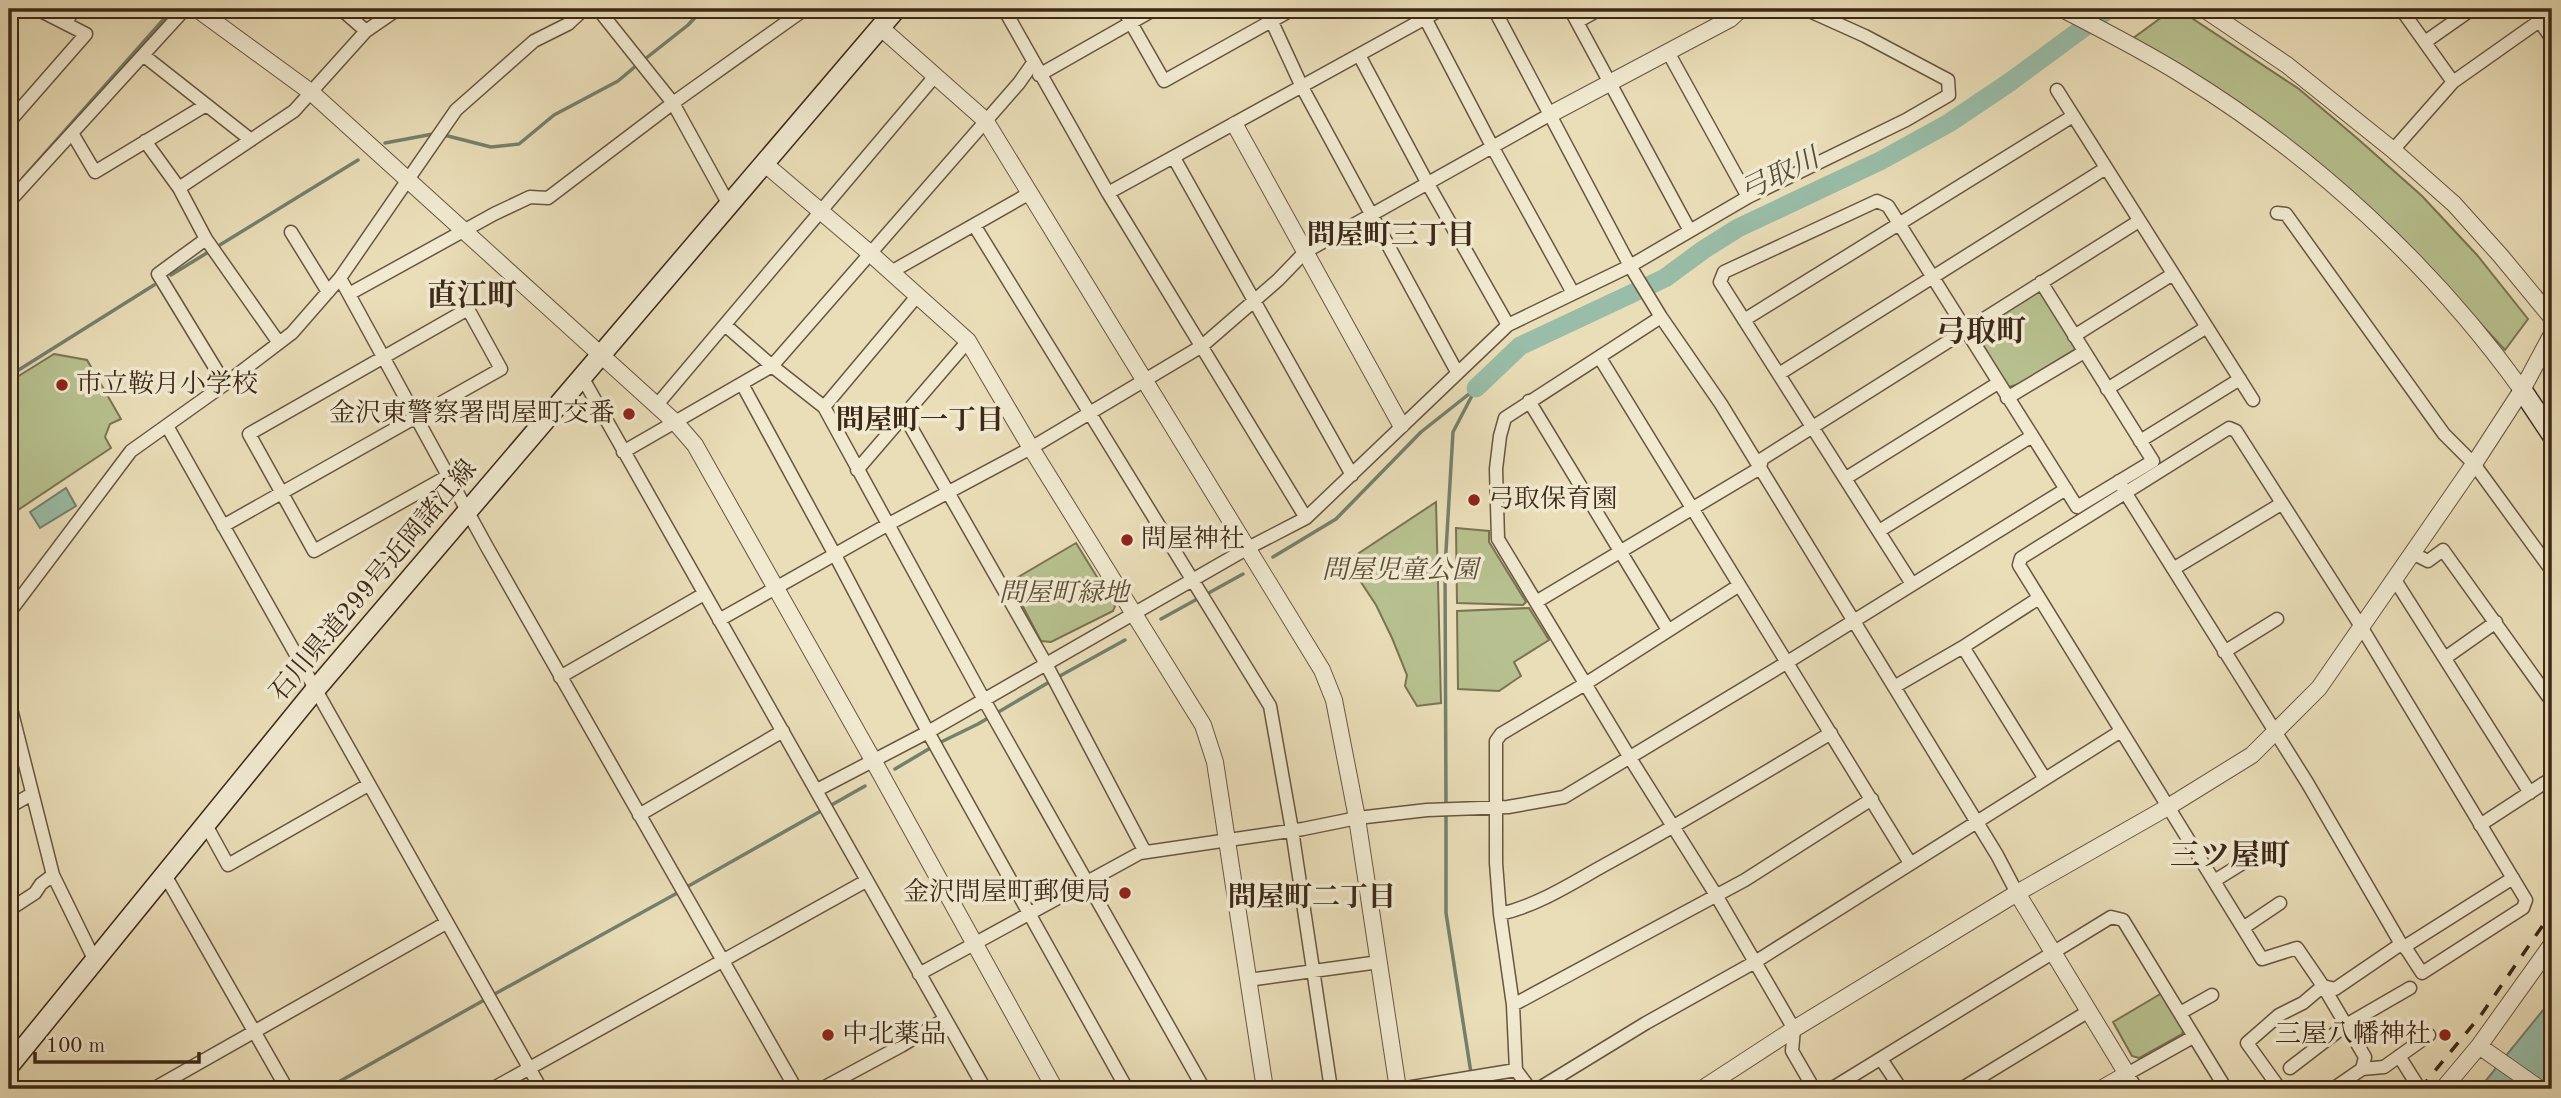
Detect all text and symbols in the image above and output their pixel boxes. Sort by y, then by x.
water label: 弓取川 [1735,142,1827,207]
district label: 問屋町三丁目 [1307,220,1475,251]
district label: 直江町 [427,279,517,312]
district label: 弓取町 [1936,315,2026,348]
place label: 市立鞍月小学校 [76,370,258,398]
marker: 市立鞍月小学校 [54,377,70,393]
place label: 金沢東警察署問屋町交番 [329,399,615,427]
district label: 問屋町一丁目 [836,405,1004,436]
marker: 金沢東警察署問屋町交番 [621,406,637,422]
street label: 石川県道299号近岡諸江線 [264,454,482,706]
place label: 弓取保育園 [1488,485,1618,513]
marker: 弓取保育園 [1466,492,1482,508]
place label: 問屋神社 [1141,525,1245,553]
marker: 問屋神社 [1119,532,1135,548]
park label: 問屋児童公園 [1322,556,1482,584]
park label: 問屋町緑地 [999,579,1132,607]
district label: 三ツ屋町 [2170,839,2290,872]
place label: 金沢問屋町郵便局 [903,878,1111,906]
district label: 問屋町二丁目 [1228,882,1396,913]
marker: 金沢問屋町郵便局 [1117,885,1133,901]
place label: 中北薬品 [842,1020,946,1048]
place label: 三屋八幡神社 [2275,1020,2431,1048]
scale bar [35,1021,200,1065]
marker: 中北薬品 [820,1027,836,1043]
marker: 三屋八幡神社 [2437,1027,2453,1043]
text: 100 m [46,1036,105,1057]

